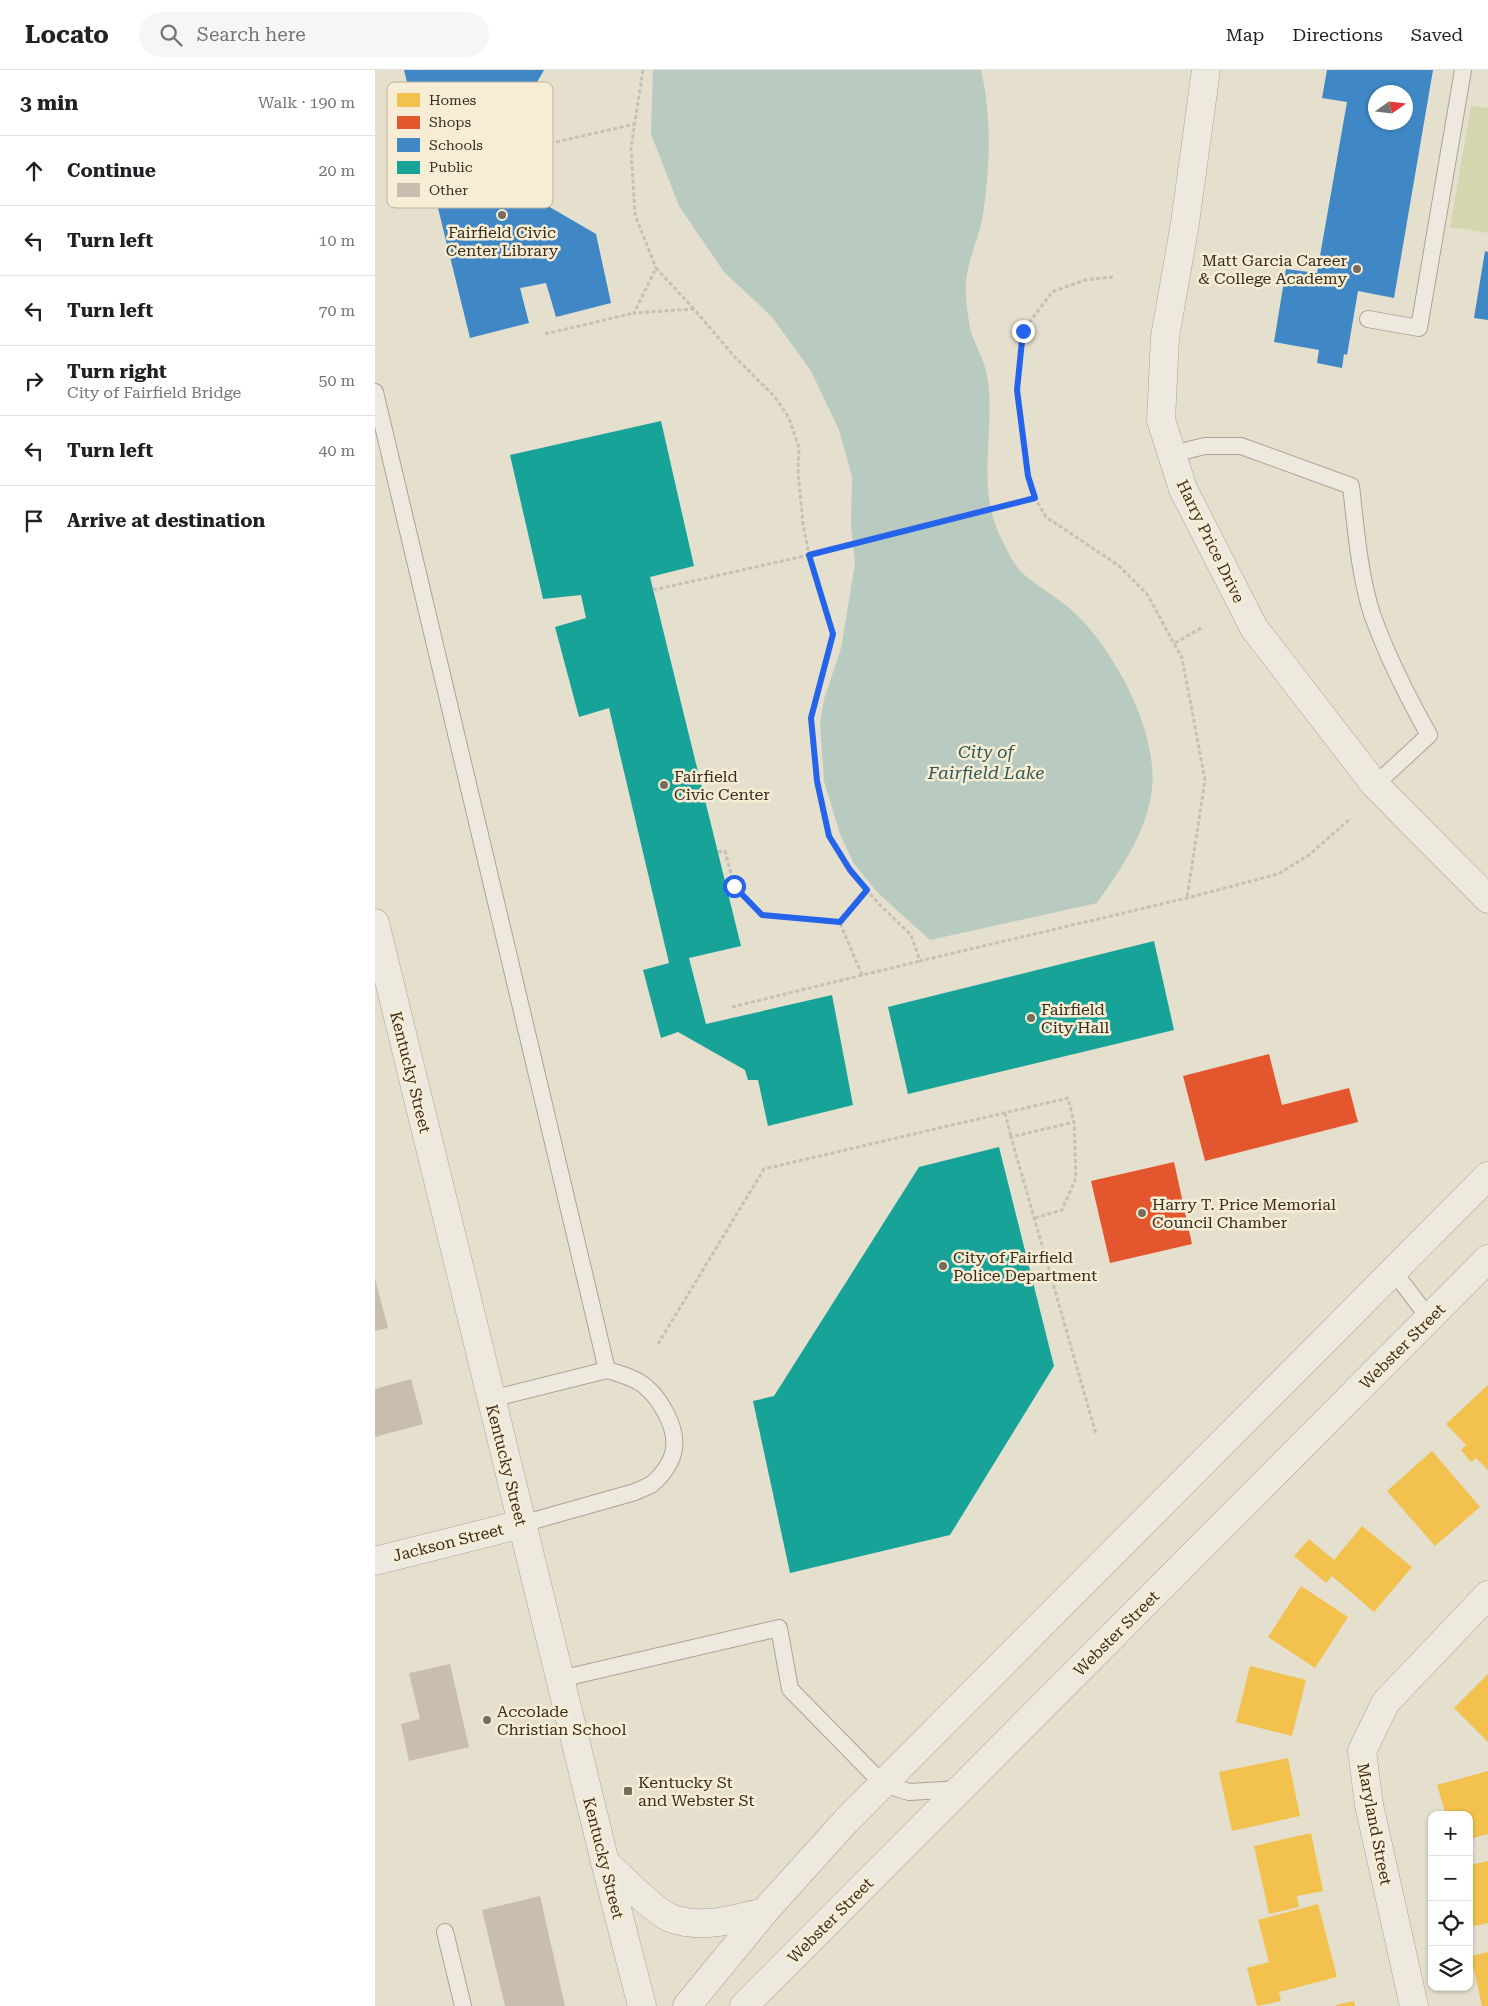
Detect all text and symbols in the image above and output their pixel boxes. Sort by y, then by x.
search box [139,12,489,57]
text: Locato [25,21,109,49]
icon: search [157,21,185,49]
text: Search here [197,23,306,46]
text: Map [1226,24,1264,45]
text: Directions [1292,24,1383,45]
text: Saved [1411,24,1463,45]
legend [387,82,553,208]
north arrow [1368,85,1413,130]
text: 3 min [20,91,78,115]
text: Homes [429,92,477,108]
text: Walk · 190 m [258,93,355,112]
text: Shops [429,114,472,130]
text: Schools [429,137,483,153]
icon: ahead [20,157,48,185]
text: Continue [67,159,156,182]
text: Public [429,159,473,175]
text: 20 m [318,161,355,180]
text: Other [429,182,468,198]
marker: Fairfield Civic Center Library [496,209,508,221]
place label: Fairfield Civic Center Library [446,223,559,260]
icon: left [20,227,48,255]
text: Turn left [67,229,153,252]
text: 10 m [318,231,355,250]
place label: Matt Garcia Career & College Academy [1198,251,1348,288]
marker: Matt Garcia Career & College Academy [1351,263,1363,275]
icon: left [20,297,48,325]
text: Turn left [67,299,153,322]
text: 70 m [318,301,355,320]
route end [1012,320,1035,343]
text: Turn right [67,360,167,383]
icon: right [20,367,48,395]
text: 50 m [318,371,355,390]
text: City of Fairfield Bridge [67,383,241,402]
icon: left [20,437,48,465]
text: Turn left [67,439,153,462]
text: 40 m [318,441,355,460]
street label: Harry Price Drive [1173,477,1249,606]
icon: arrive [20,507,48,535]
text: Arrive at destination [67,509,265,532]
water label: City of Fairfield Lake [927,741,1044,783]
place label: Fairfield Civic Center [674,767,770,804]
marker: Fairfield Civic Center [658,779,670,791]
route start [723,875,746,898]
place label: Fairfield City Hall [1041,1000,1109,1037]
street label: Kentucky Street [386,1009,435,1135]
marker: Fairfield City Hall [1025,1012,1037,1024]
place label: Harry T. Price Memorial Council Chamber [1152,1195,1336,1232]
marker: Harry T. Price Memorial Council Chamber [1136,1207,1148,1219]
place label: City of Fairfield Police Department [953,1248,1097,1285]
marker: City of Fairfield Police Department [937,1260,949,1272]
street label: Webster Street [1356,1300,1449,1393]
street label: Kentucky Street [482,1402,531,1528]
street label: Jackson Street [391,1520,506,1565]
street label: Webster Street [1070,1587,1163,1680]
place label: Accolade Christian School [497,1702,626,1739]
marker: Accolade Christian School [481,1714,493,1726]
street label: Maryland Street [1353,1761,1396,1887]
place label: Kentucky St and Webster St [638,1773,755,1810]
marker: Kentucky St and Webster St [622,1785,634,1797]
street label: Kentucky Street [579,1795,628,1921]
map controls [1428,1811,1473,1991]
button: + [1428,1811,1473,1856]
button: − [1428,1856,1473,1901]
street label: Webster Street [784,1874,877,1967]
button: locate [1428,1901,1473,1946]
button: layers [1428,1946,1473,1991]

